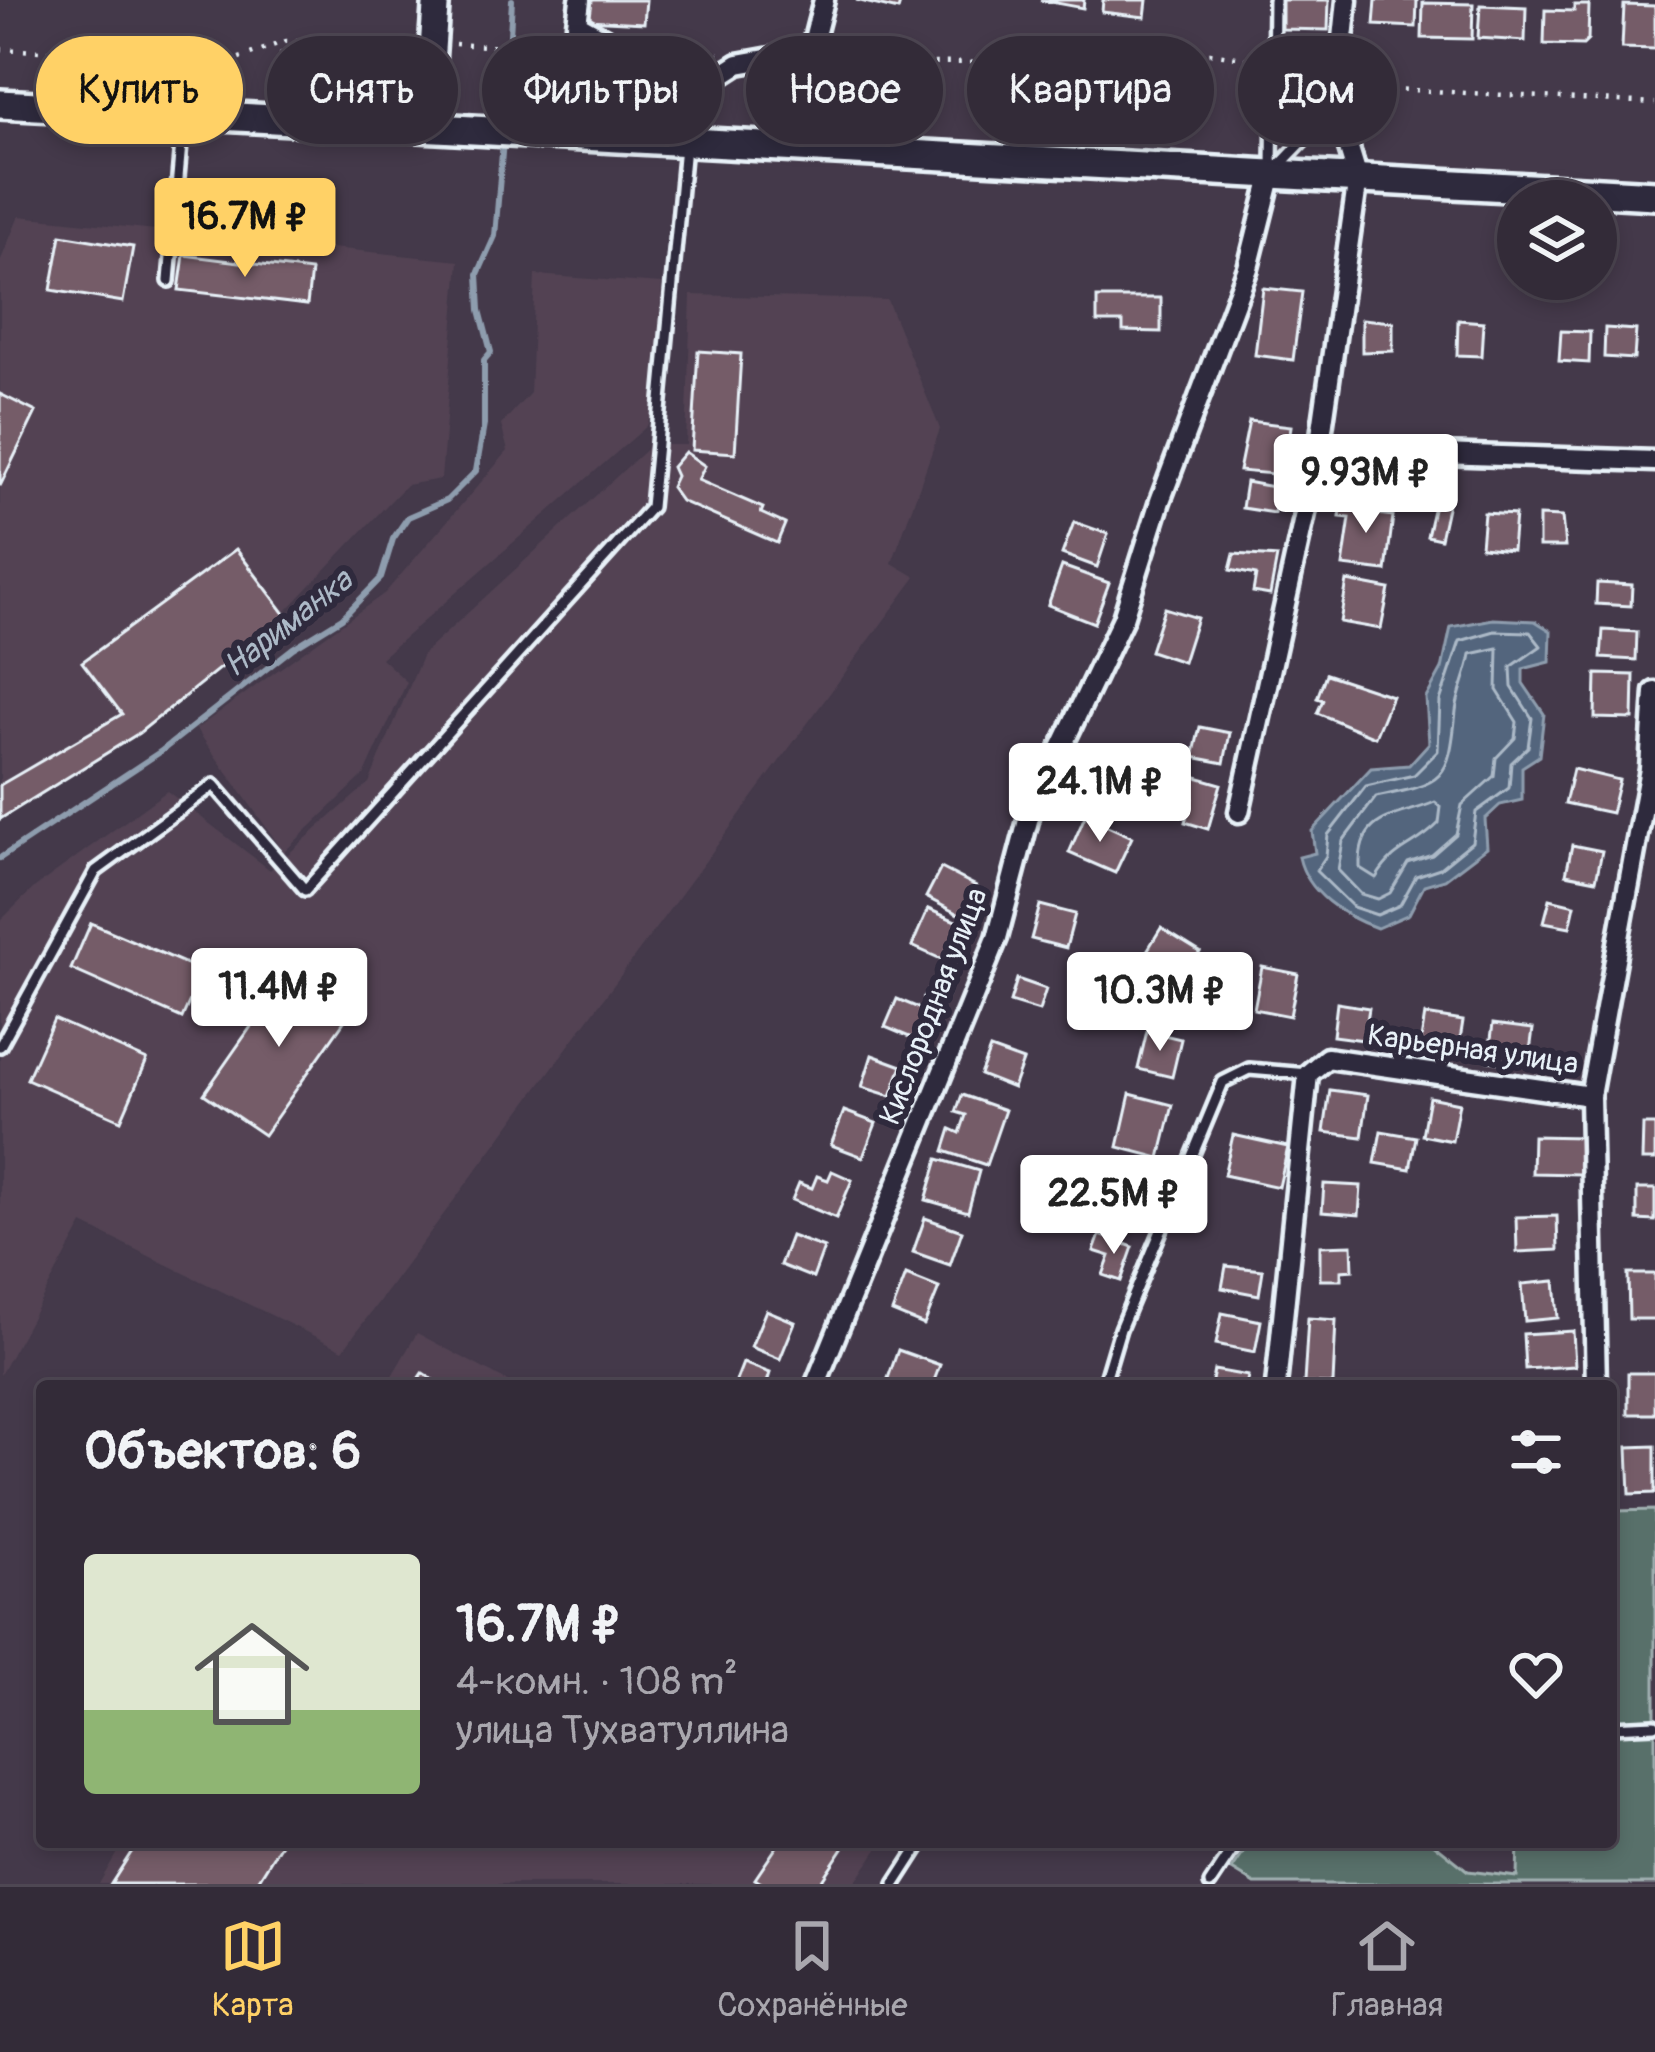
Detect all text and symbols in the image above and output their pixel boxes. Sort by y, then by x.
chip: Купить [36,36,243,144]
chip: Снять [267,36,458,144]
chip: Фильтры [482,36,722,144]
chip: Новое [746,36,943,144]
chip: Квартира [967,36,1214,144]
chip: Дом [1238,36,1397,144]
pin: 16.7M ₽ [134,178,356,280]
map controls [1497,180,1617,300]
button: layers [1497,180,1617,300]
text: 16.7M ₽ [181,192,309,241]
pin: 9.93M ₽ [1255,434,1477,536]
text: 9.93M ₽ [1301,448,1431,497]
water label: Нариманка [215,559,362,686]
pin: 24.1M ₽ [989,743,1211,845]
text: 24.1M ₽ [1036,757,1164,806]
street label: Кислородная улица [871,883,996,1130]
pin: 11.4M ₽ [168,948,390,1050]
pin: 10.3M ₽ [1049,952,1271,1054]
text: 11.4M ₽ [218,962,340,1011]
text: 10.3M ₽ [1094,966,1226,1015]
street label: Карьерная улица [1365,1016,1581,1083]
pin: 22.5M ₽ [1003,1155,1225,1257]
text: 22.5M ₽ [1047,1169,1181,1218]
icon: filters [1503,1419,1569,1485]
text: Объектов: 6 [84,1420,361,1484]
text: 16.7M ₽ [456,1593,622,1657]
icon: home [180,1602,324,1746]
icon: heart [1503,1641,1569,1707]
text: 4-комн. · 108 m² [456,1657,738,1706]
text: улица Тухватуллина [456,1706,789,1755]
tab: Карта [212,1913,294,2026]
tab: Сохранённые [717,1913,907,2026]
tab: Главная [1331,1913,1443,2026]

